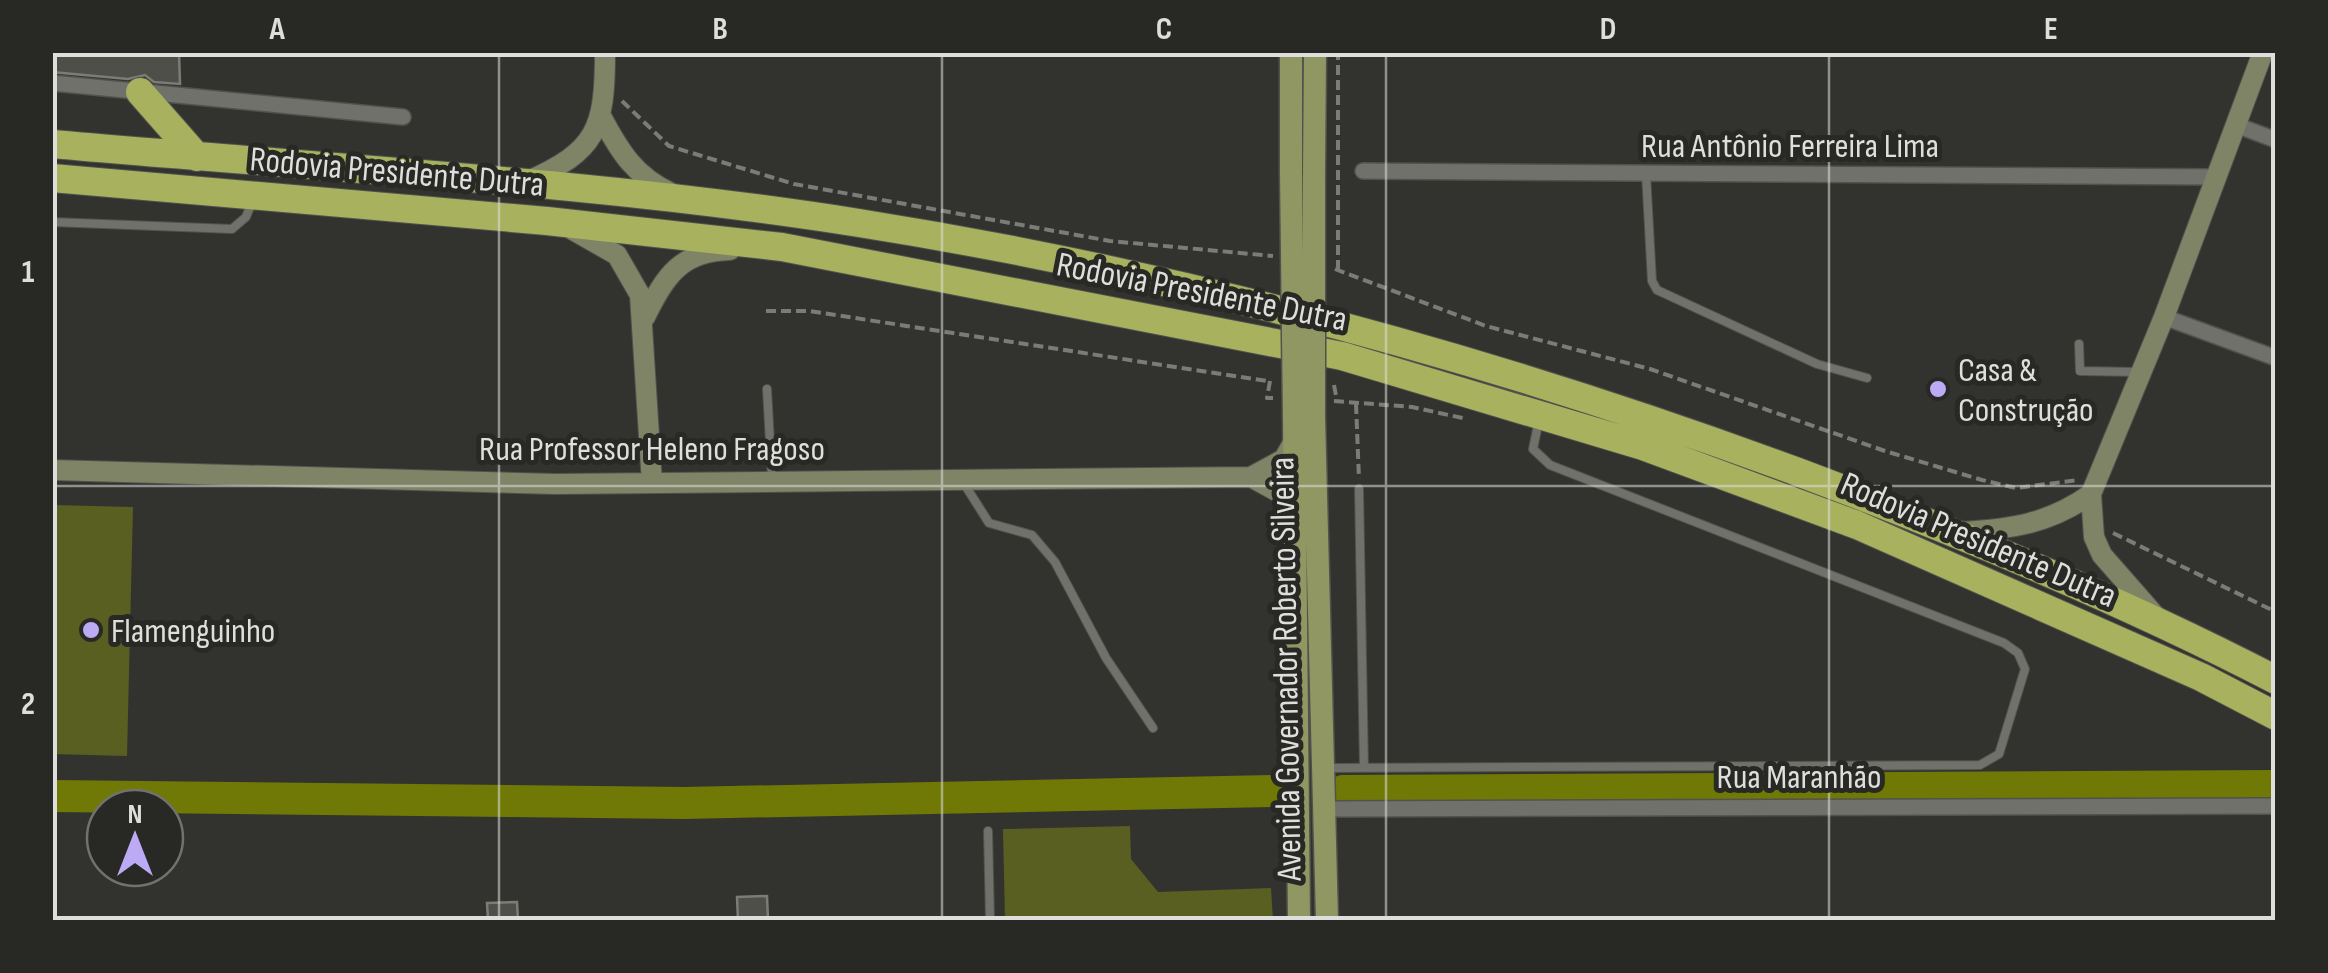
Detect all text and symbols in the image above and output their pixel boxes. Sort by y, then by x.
text: A [268,10,285,49]
text: B [712,10,728,49]
text: C [1156,10,1172,49]
text: D [1600,10,1616,49]
text: E [2044,10,2058,49]
street label: Rua Antônio Ferreira Lima [1641,125,1939,168]
street label: Rodovia Presidente Dutra [248,138,546,207]
street label: Rodovia Presidente Dutra [1053,243,1351,342]
text: 1 [22,253,35,292]
place label: Casa & Construção [1958,349,2094,432]
marker: Casa & Construção [1927,378,1949,400]
street label: Rua Professor Heleno Fragoso [479,428,825,471]
street label: Avenida Governador Roberto Silveira [1261,457,1312,882]
street label: Rodovia Presidente Dutra [1834,463,2123,618]
place label: Flamenguinho [111,610,275,653]
marker: Flamenguinho [80,619,102,641]
text: 2 [21,685,35,724]
street label: Rua Maranhão [1716,756,1882,799]
north arrow [85,788,185,888]
text: N [128,798,142,831]

